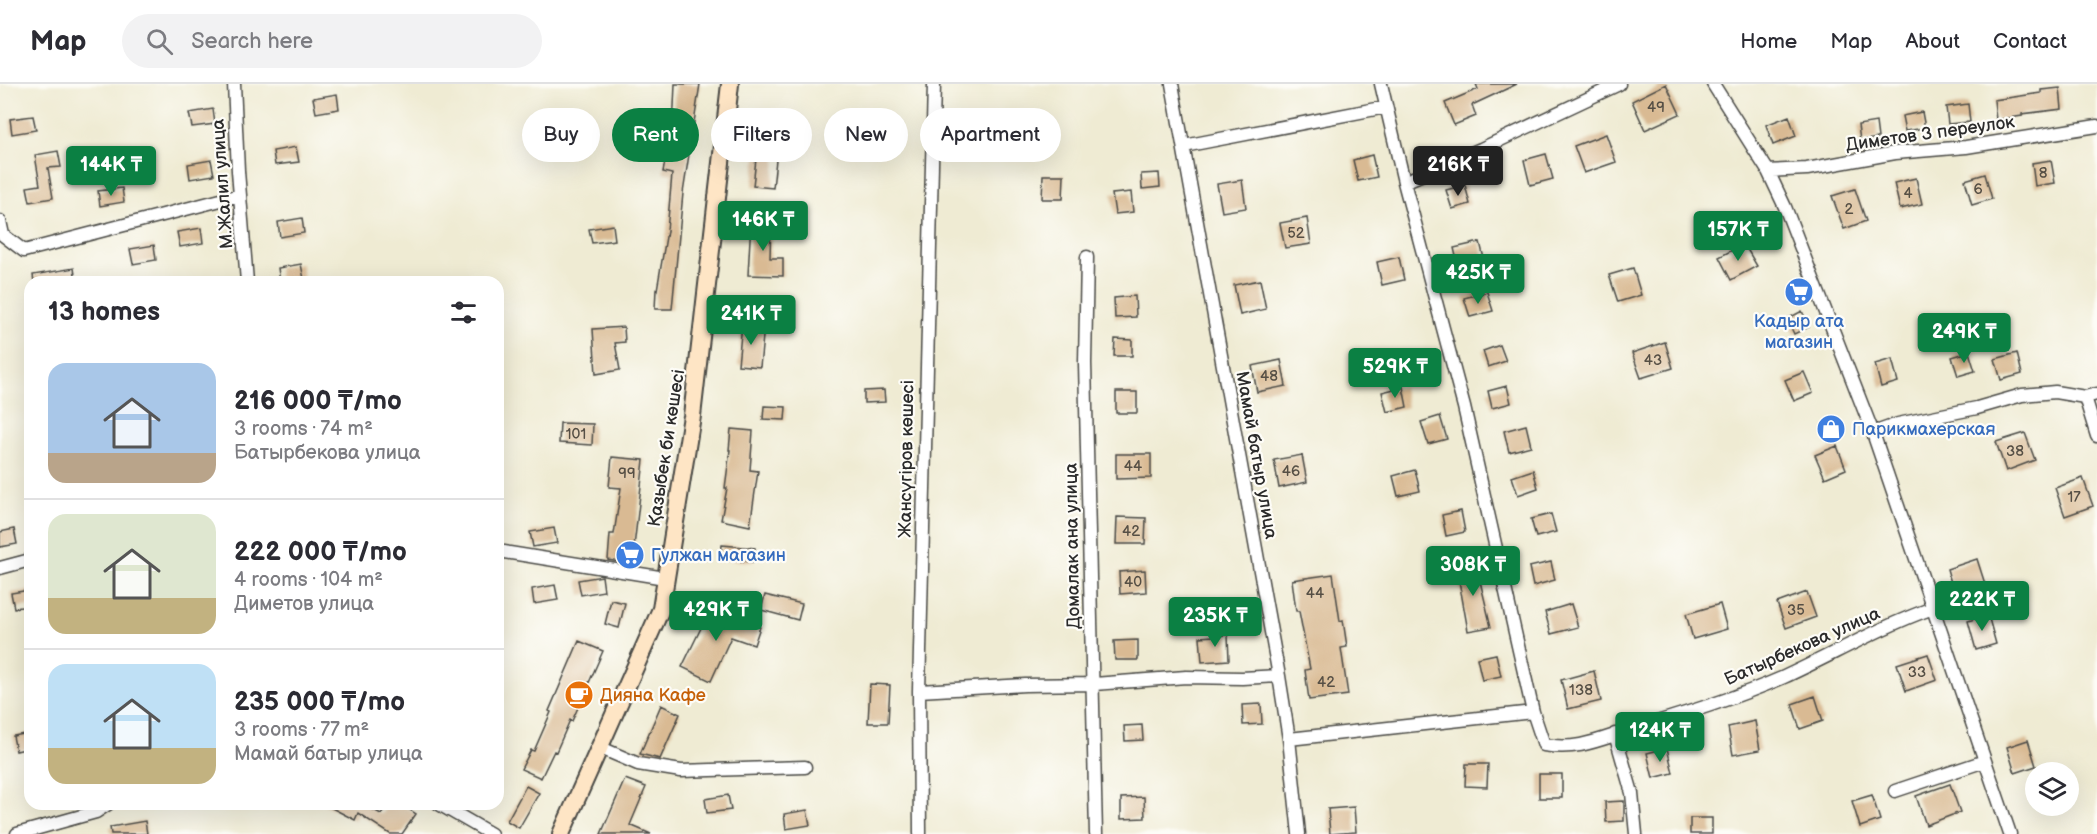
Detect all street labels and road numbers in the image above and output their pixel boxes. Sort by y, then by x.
street label: Диметов 3 переулок [1844,111,2016,156]
street label: М.Жалил улица [207,118,238,250]
street label: Қазыбек би көшесі [644,368,689,528]
street label: Мамай батыр улица [1231,370,1282,541]
street label: Жансүгіров көшесі [895,380,918,538]
street label: Домалак ана улица [1061,462,1084,629]
street label: Батырбекова улица [1721,603,1883,690]

